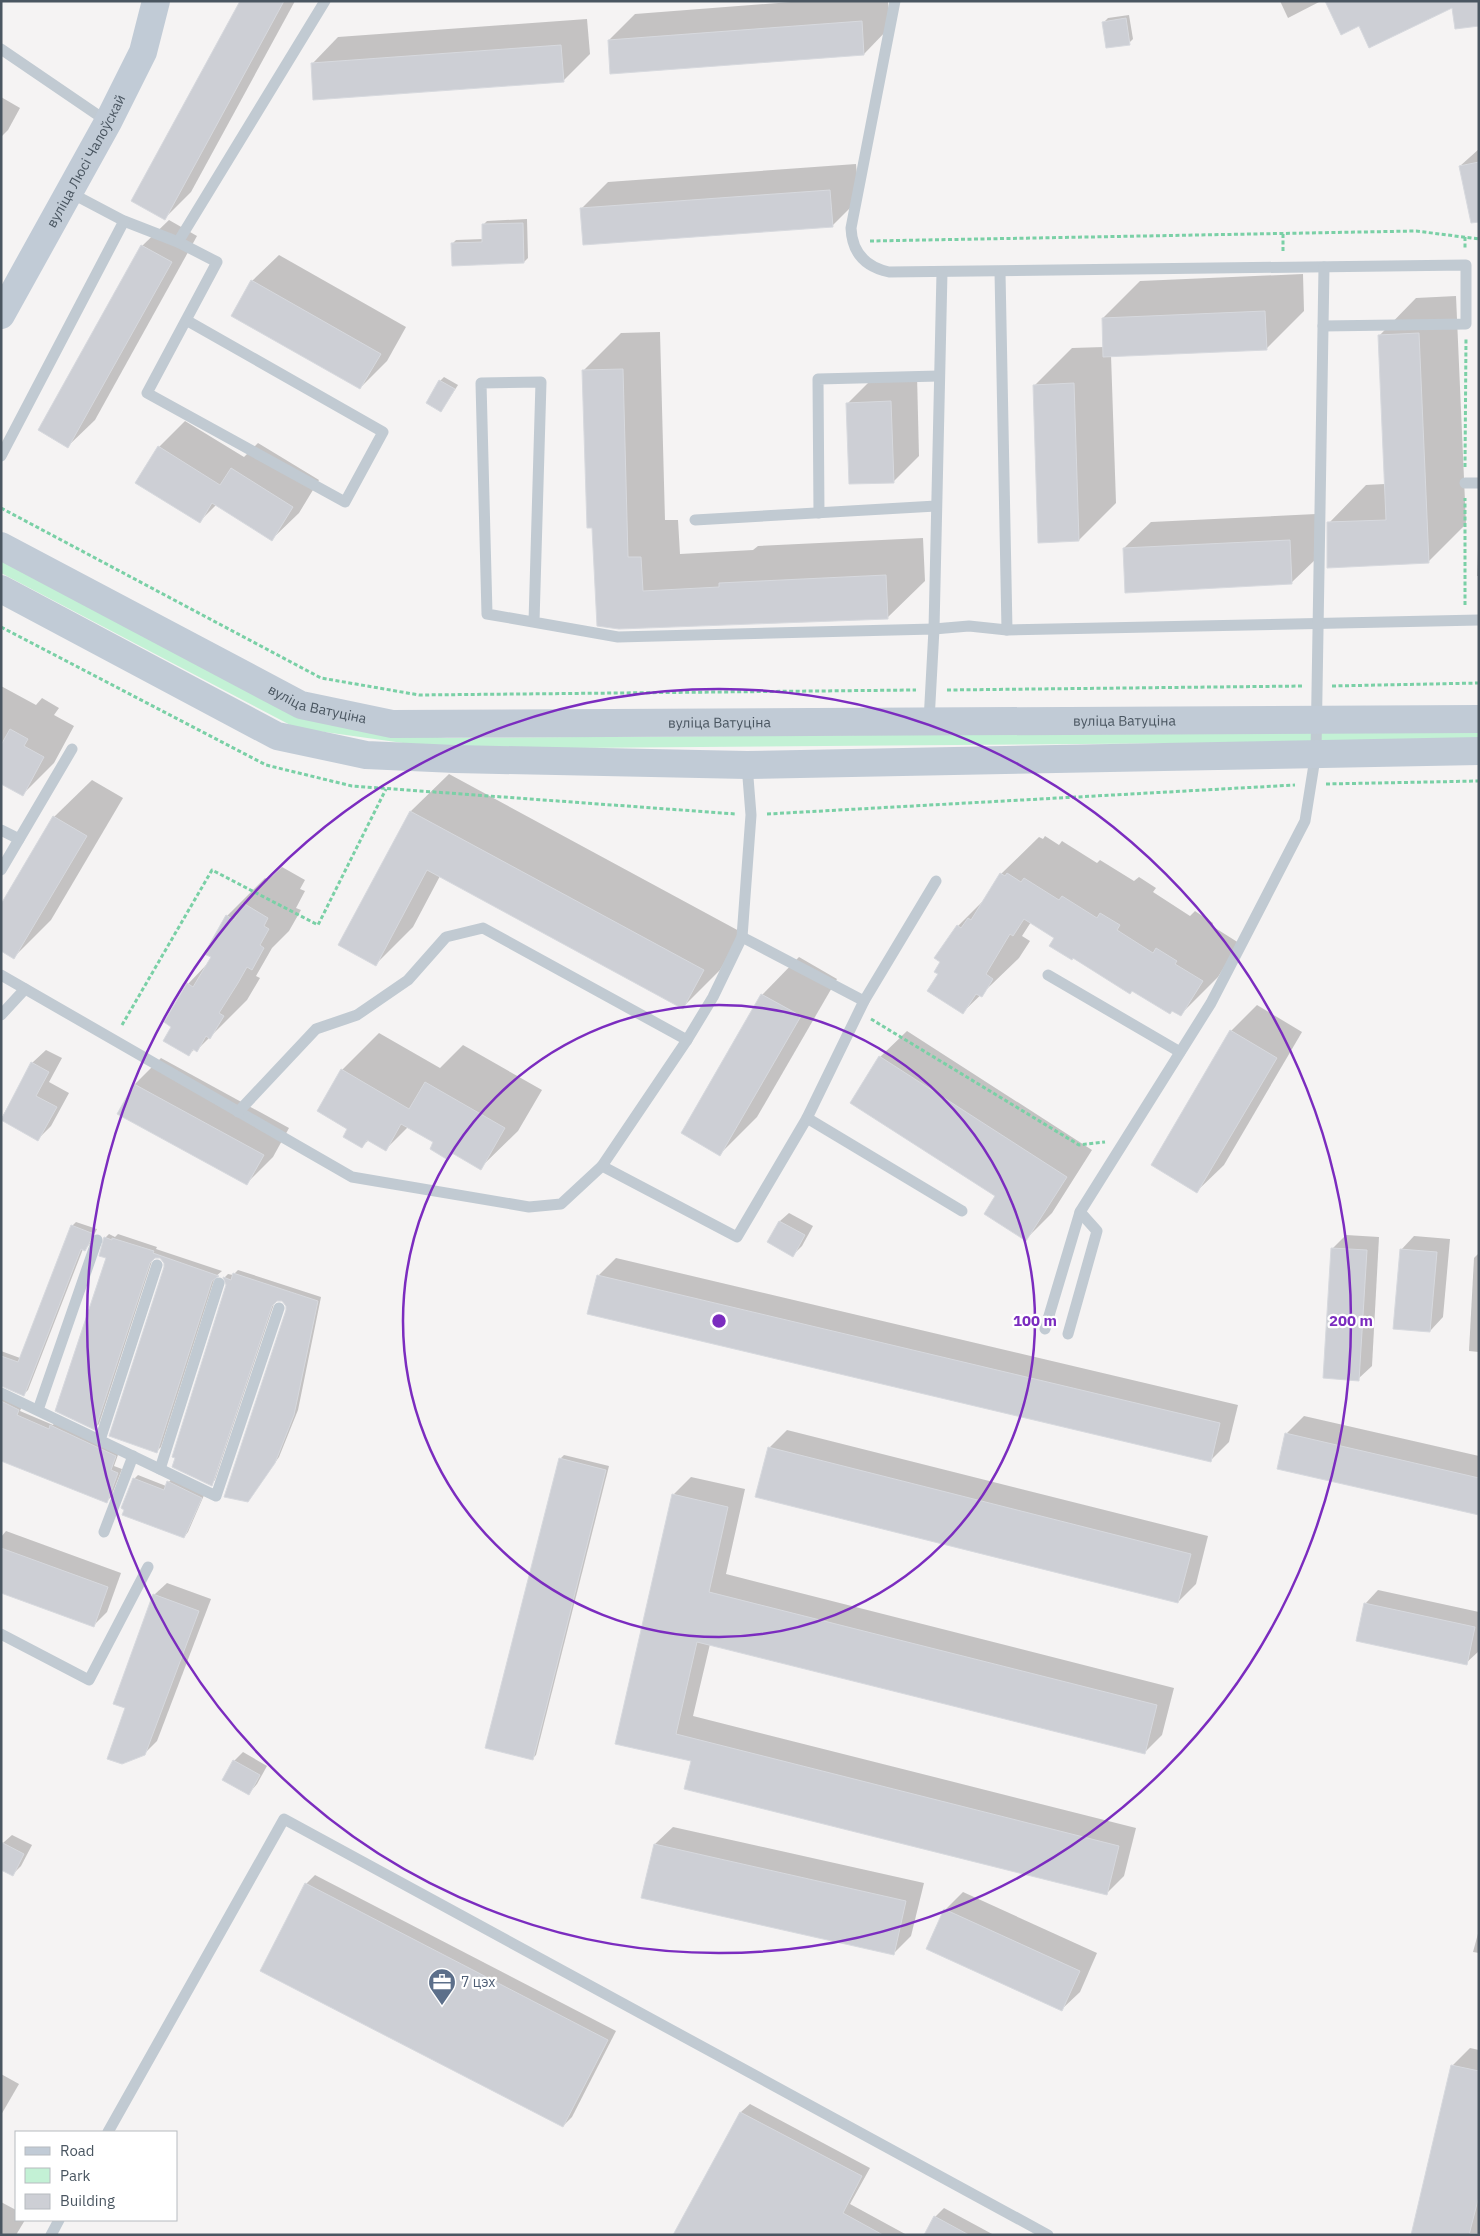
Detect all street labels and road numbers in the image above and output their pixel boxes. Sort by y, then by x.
street label: вуліца Люсі Чалоўскай [42,91,129,231]
street label: вуліца Ватуціна [265,680,369,728]
street label: вуліца Ватуціна [1073,711,1176,730]
street label: вуліца Ватуціна [668,713,771,732]

